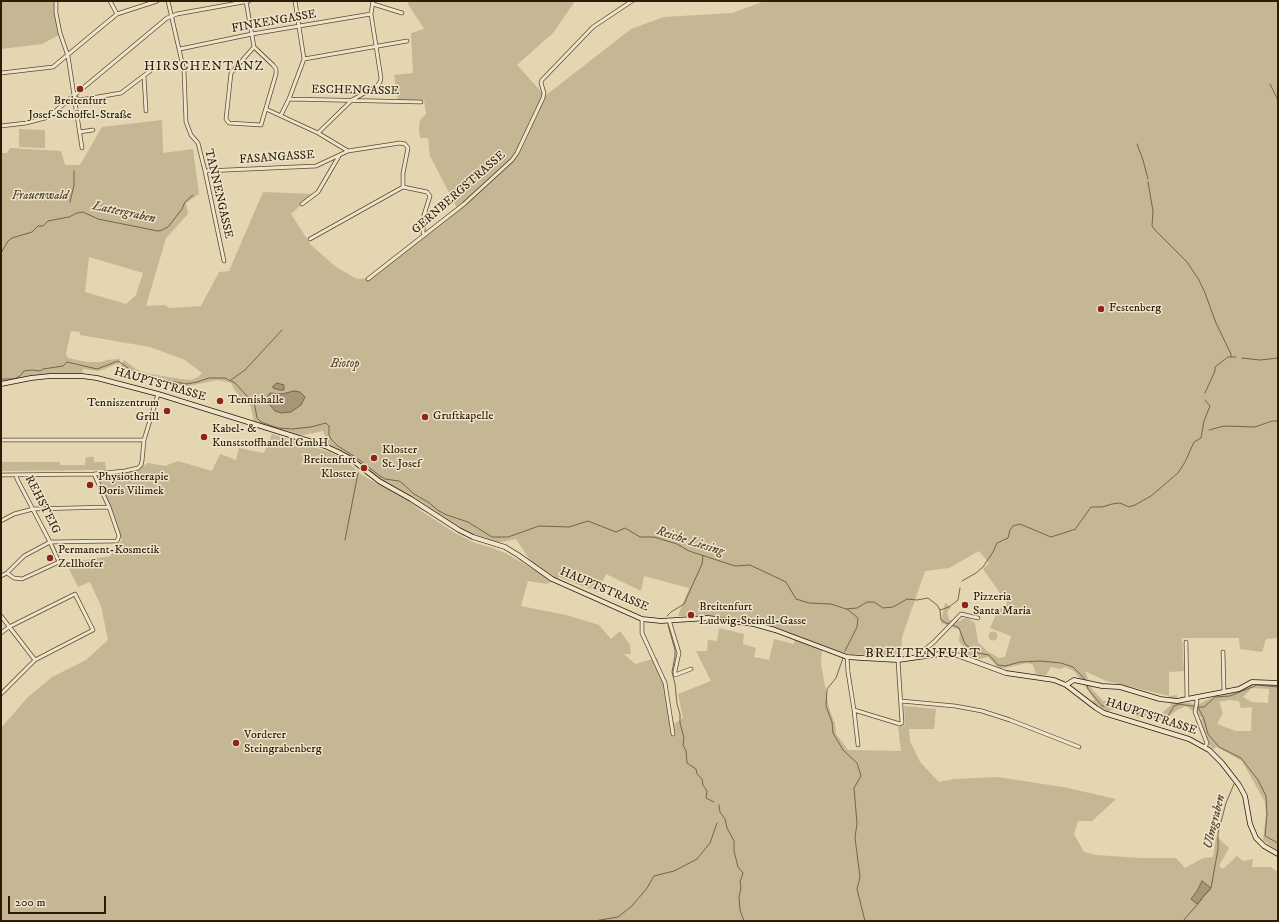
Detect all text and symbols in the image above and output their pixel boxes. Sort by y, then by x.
street label: FINKENGASSE [230,7,318,37]
district label: HIRSCHENTANZ [144,59,264,75]
street label: ESCHENGASSE [311,83,399,99]
marker: Breitenfurt Josef-Schöffel-Straße [75,84,85,94]
place label: Breitenfurt Josef-Schöffel-Straße [28,95,132,123]
street label: TANNENGASSE [201,148,235,240]
street label: FASANGASSE [239,148,315,168]
street label: GERNBERGSTRASSE [409,148,509,238]
park label: Frauenwald [12,190,68,204]
water label: Lattergraben [91,199,157,227]
place label: Festenberg [1109,302,1161,316]
marker: Festenberg [1096,304,1106,314]
park label: Biotop [331,358,359,372]
street label: HAUPTSTRASSE [112,365,208,405]
place label: Tennishalle [228,394,284,408]
marker: Tennishalle [215,396,225,406]
place label: Tenniszentrum Grill [87,397,159,425]
marker: Tenniszentrum Grill [162,406,172,416]
place label: Gruftkapelle [433,410,493,424]
marker: Gruftkapelle [420,412,430,422]
place label: Kabel- & Kunststoffhandel GmbH [212,423,328,451]
marker: Kabel- & Kunststoffhandel GmbH [199,432,209,442]
place label: Kloster St. Josef [382,444,421,472]
marker: Kloster St. Josef [369,453,379,463]
place label: Breitenfurt Kloster [303,454,356,482]
marker: Breitenfurt Kloster [359,463,369,473]
place label: Physiotherapie Doris Vilimek [98,471,169,499]
street label: REHSTEIG [21,473,63,537]
marker: Physiotherapie Doris Vilimek [85,480,95,490]
water label: Reiche Liesing [654,524,726,560]
place label: Permanent-Kosmetik Zellhofer [58,544,159,572]
marker: Permanent-Kosmetik Zellhofer [45,553,55,563]
street label: HAUPTSTRASSE [557,565,651,615]
place label: Pizzeria Santa Maria [973,591,1031,619]
marker: Pizzeria Santa Maria [960,600,970,610]
place label: Breitenfurt Ludwig-Steindl-Gasse [699,601,806,629]
marker: Breitenfurt Ludwig-Steindl-Gasse [686,610,696,620]
district label: BREITENFURT [865,646,981,662]
street label: HAUPTSTRASSE [1104,695,1198,739]
place label: Vorderer Steingrabenberg [244,729,322,757]
marker: Vorderer Steingrabenberg [231,738,241,748]
water label: Ulmgraben [1201,793,1229,851]
scale bar [10,888,108,914]
text: 200 m [15,895,45,910]

